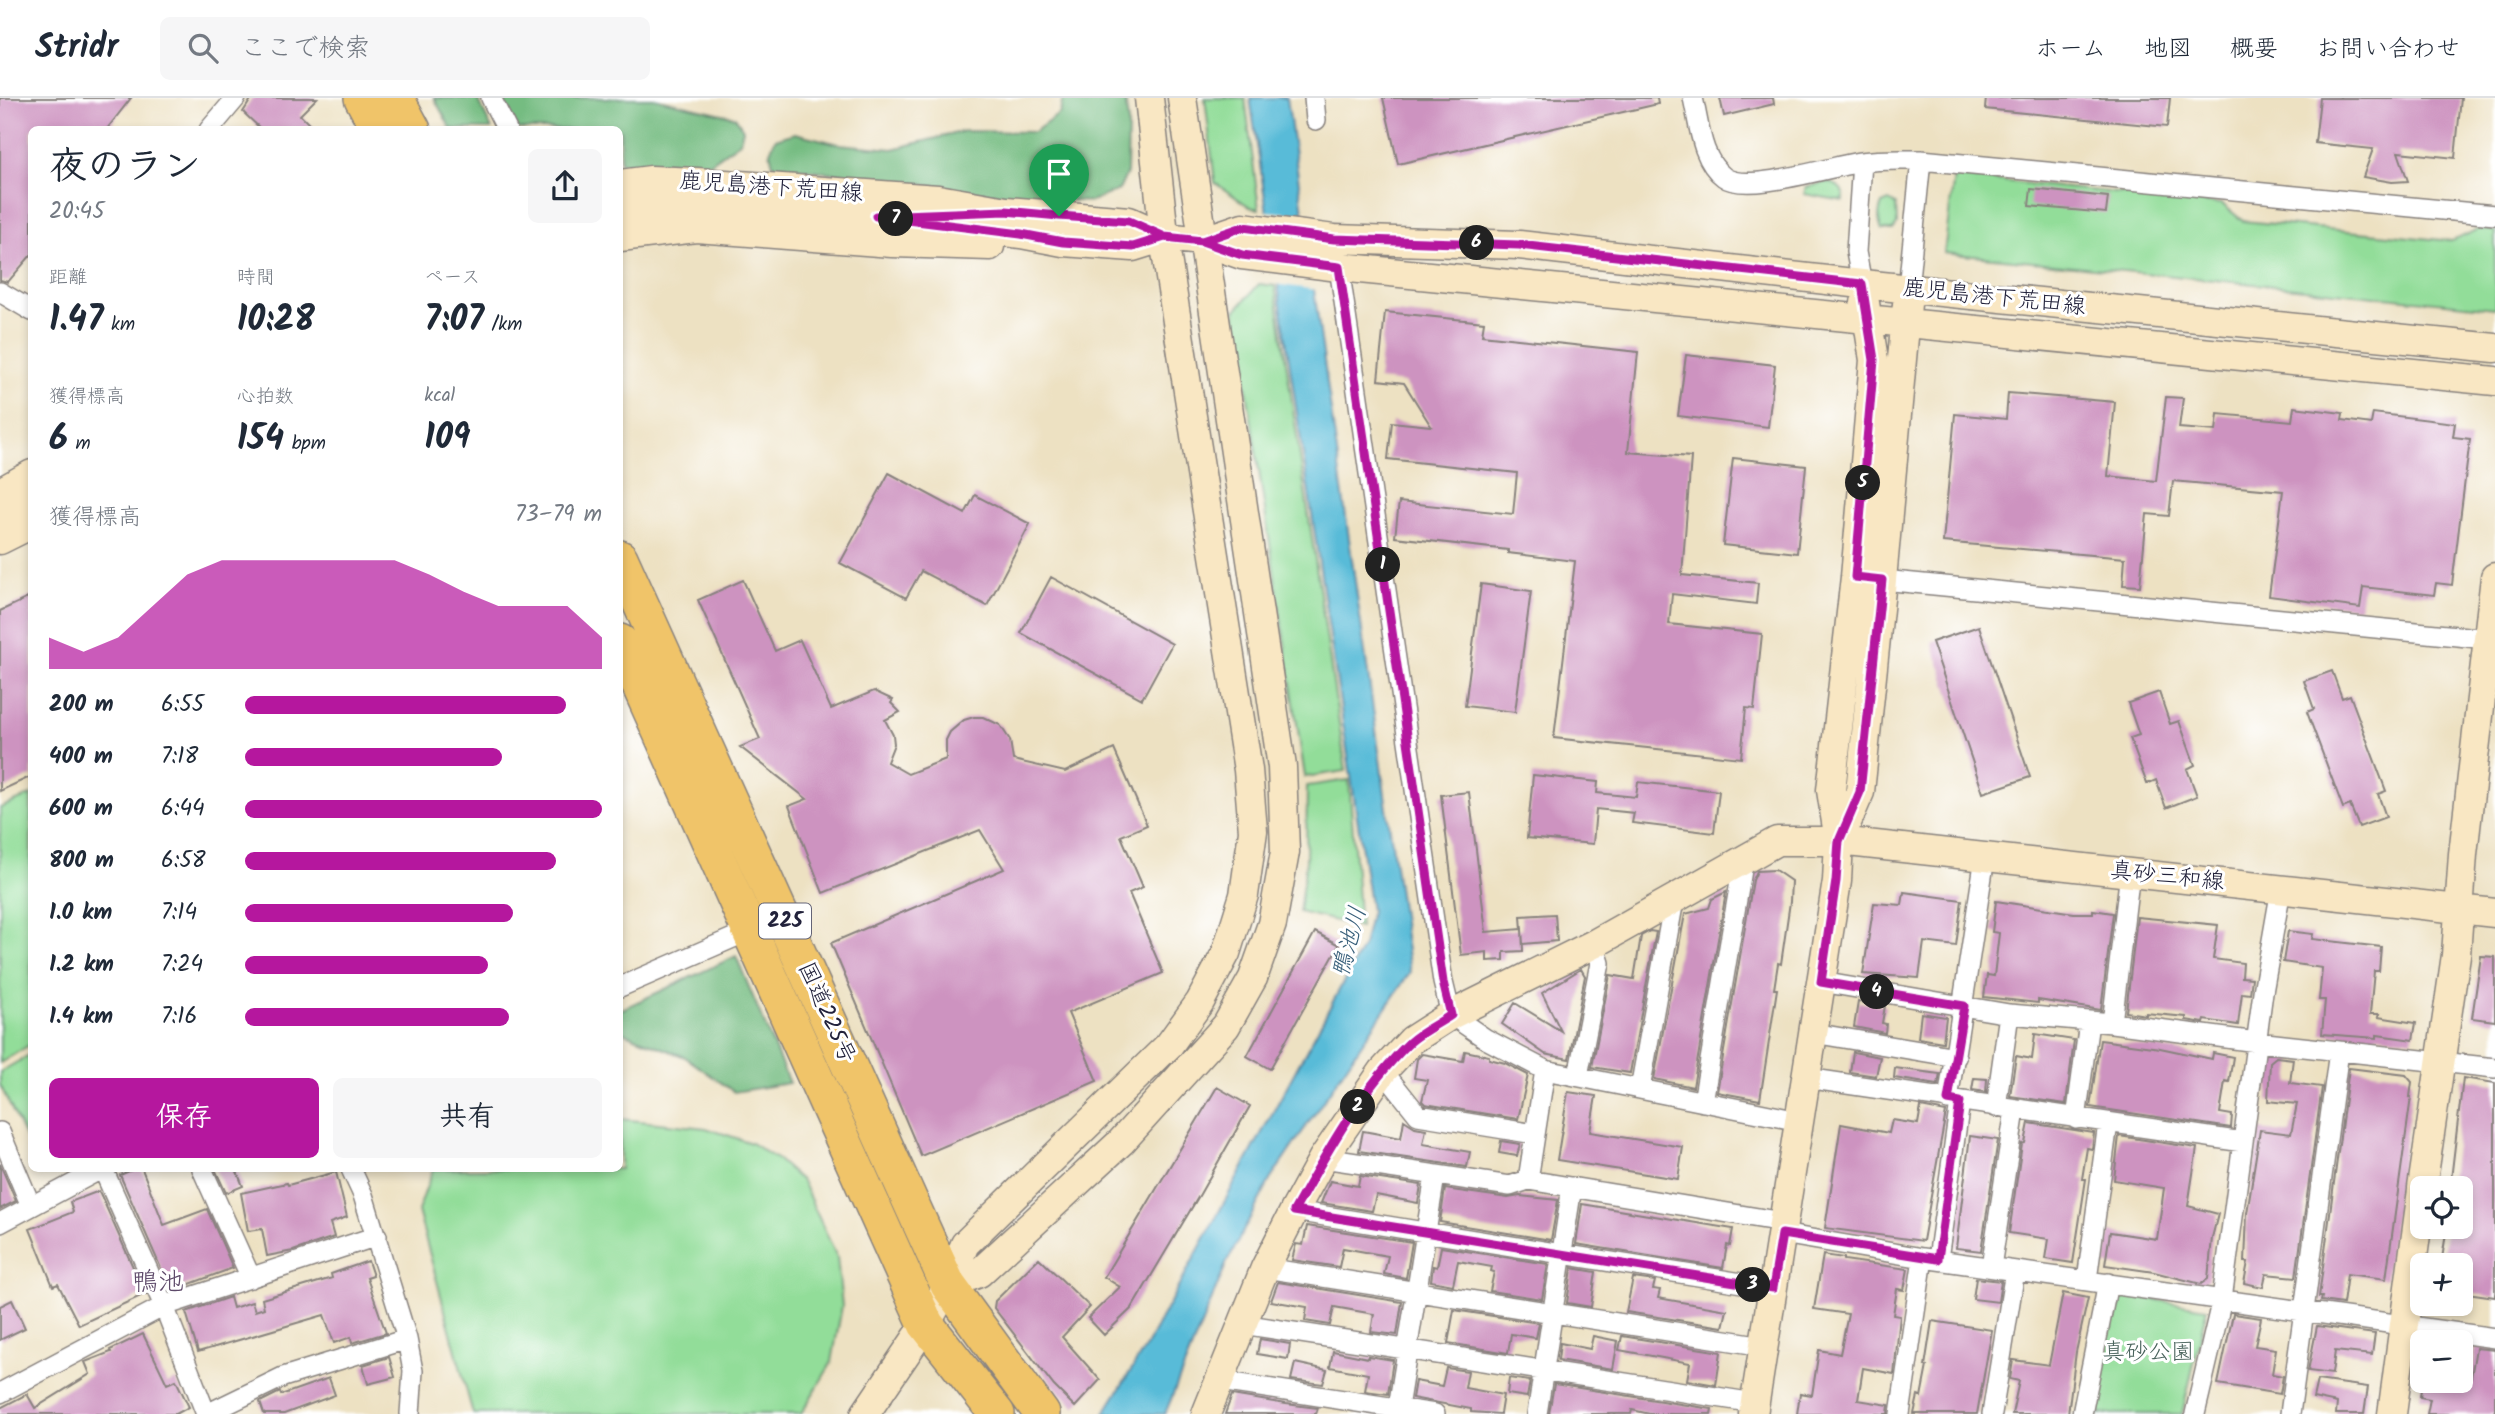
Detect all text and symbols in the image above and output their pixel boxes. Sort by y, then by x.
search box [160,17,650,80]
text: Stridr [35,22,118,75]
text: ここで検索 [240,28,370,70]
icon: search [184,29,222,67]
text: ホーム [2035,30,2106,69]
text: 地図 [2144,30,2192,69]
text: 概要 [2230,30,2278,69]
text: お問い合わせ [2316,30,2460,69]
text: 夜のラン [49,138,201,198]
pin [1029,144,1089,216]
button: share [528,149,602,223]
icon: arrive [1040,155,1078,193]
street label: 鹿児島港下荒田線 [678,164,864,212]
text: 20:45 [49,194,105,230]
pin: 7 [878,202,914,236]
text: 7 [891,203,900,233]
pin: 6 [1460,226,1494,260]
text: 6 [1471,227,1482,257]
text: 距離 [49,263,87,293]
text: 時間 [237,263,275,293]
text: ペース [424,263,480,293]
street label: 鹿児島港下荒田線 [1901,270,2087,326]
text: 1.47 [49,293,103,349]
text: 10:28 [237,293,315,349]
text: 7:07 [424,293,484,349]
text: km [103,310,135,340]
text: /km [484,310,522,340]
text: kcal [424,381,455,411]
text: 獲得標高 [49,382,125,412]
text: 心拍数 [237,382,294,412]
text: 109 [424,411,471,467]
text: 6 [49,412,68,468]
text: 154 [237,412,284,468]
text: m [68,429,91,459]
text: bpm [284,429,326,459]
pin: 5 [1846,466,1881,500]
text: 5 [1858,467,1867,497]
text: 73–79 m [515,497,602,533]
text: 獲得標高 [49,500,141,536]
pin: 1 [1366,547,1400,582]
text: 1 [1380,549,1385,579]
text: 200 m [49,687,114,723]
text: 6:55 [161,687,204,723]
text: 400 m [49,739,113,775]
text: 7:18 [161,739,198,775]
text: 600 m [49,791,113,827]
text: 6:44 [161,791,205,827]
text: 800 m [49,843,114,879]
text: 6:58 [161,843,206,879]
street label: 真砂三和線 [2108,853,2226,901]
text: 1.0 km [49,895,112,931]
text: 7:14 [161,895,197,931]
water label: 鴨池川 [1322,902,1378,982]
road number: 225 [759,904,811,938]
text: 1.2 km [49,947,114,983]
text: 7:24 [161,947,203,983]
street label: 国道225号 [788,956,864,1070]
pin: 4 [1860,974,1895,1010]
text: 4 [1871,976,1882,1006]
text: 1.4 km [49,999,113,1035]
text: 7:16 [161,999,197,1035]
button: 保存 [49,1078,319,1158]
button: 共有 [333,1078,602,1158]
pin: 2 [1340,1090,1376,1124]
text: 2 [1352,1091,1363,1121]
map controls [2410,1176,2473,1393]
button: locate [2410,1176,2473,1239]
button: + [2410,1253,2473,1316]
district label: 鴨池 [132,1262,184,1304]
pin: 3 [1736,1268,1770,1302]
text: 3 [1747,1269,1758,1299]
button: − [2410,1330,2473,1393]
park label: 真砂公園 [2102,1335,2194,1371]

